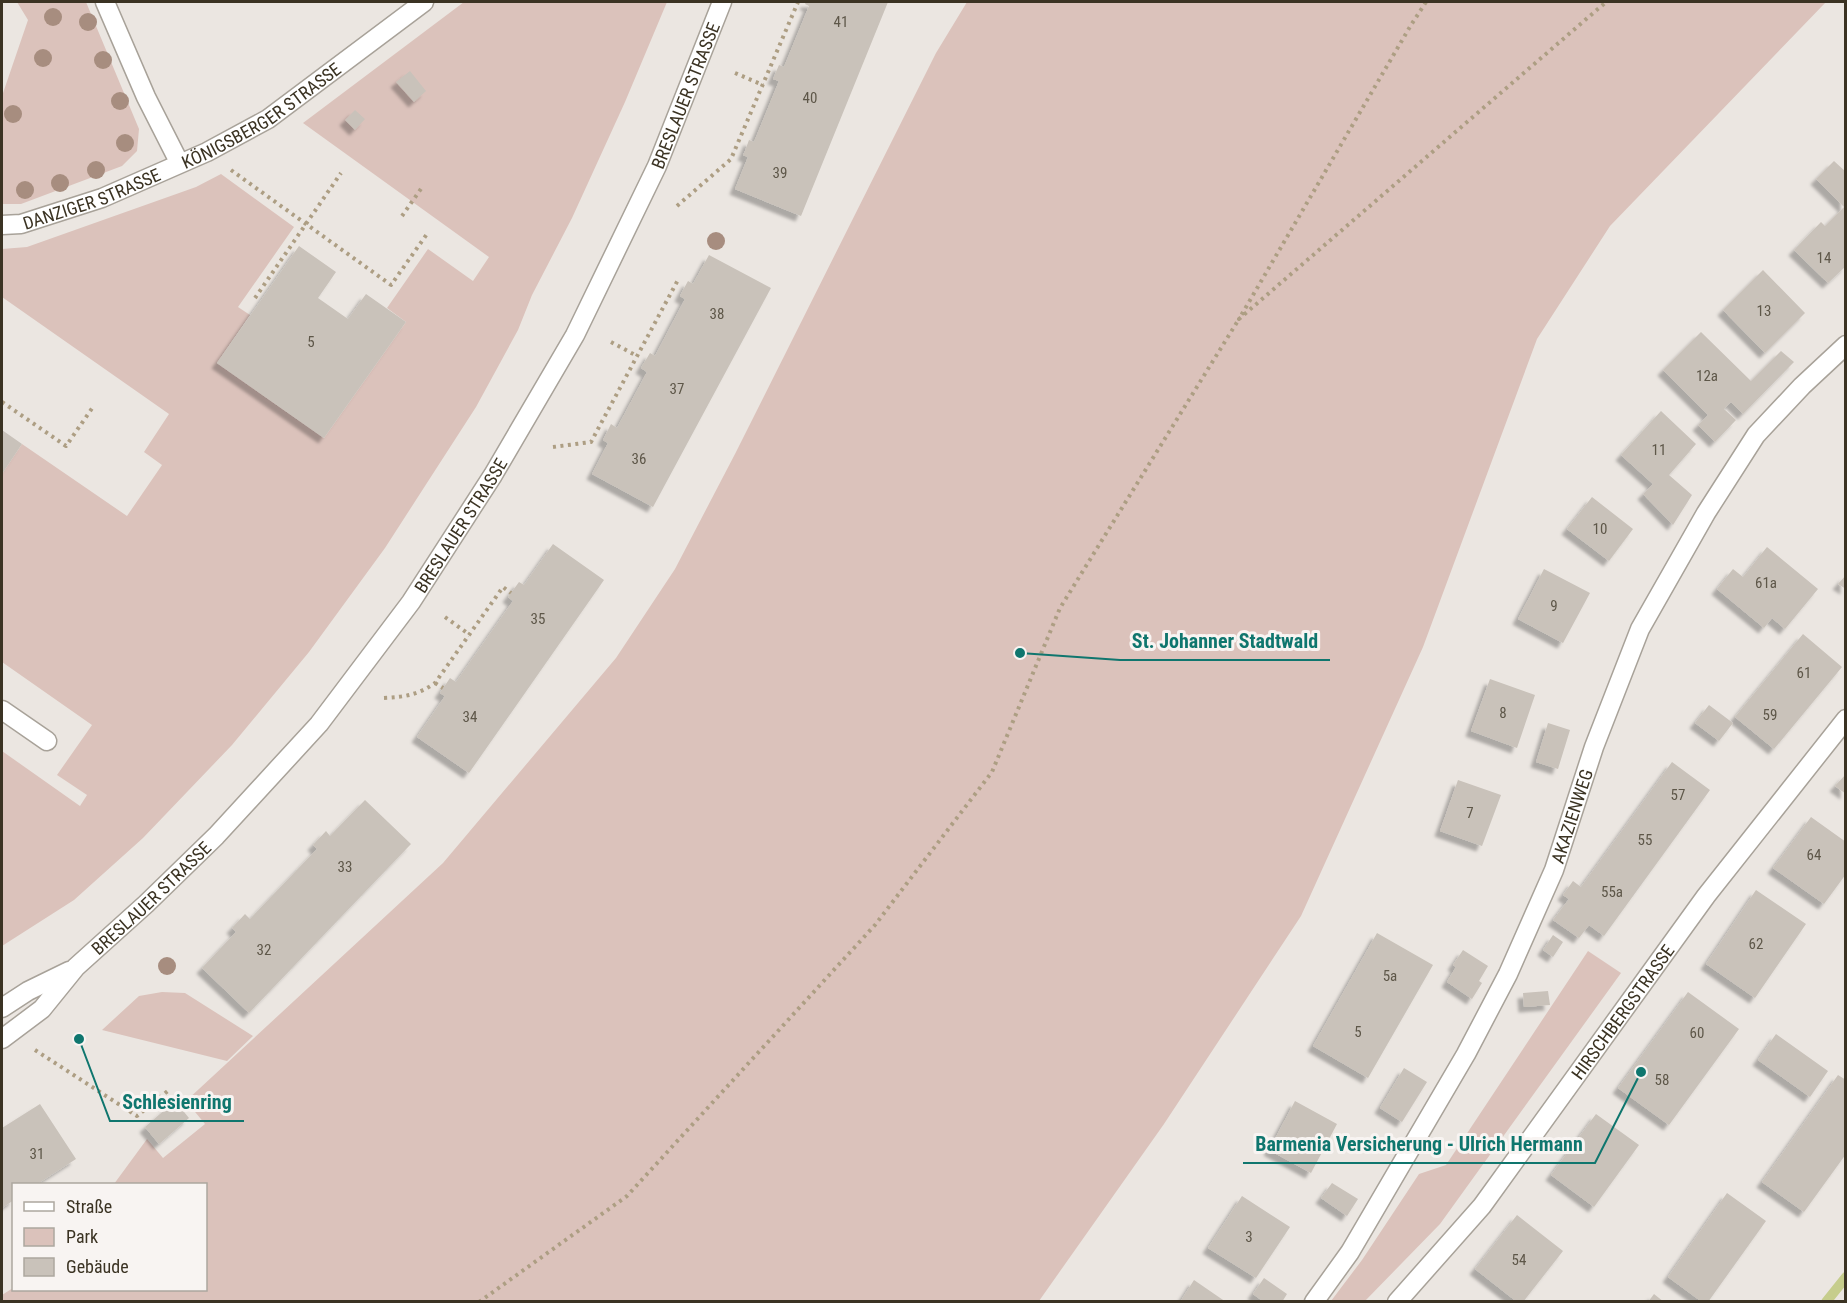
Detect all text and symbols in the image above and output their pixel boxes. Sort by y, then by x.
house number: 41 [834,13,848,31]
street label: BRESLAUER STRASSE [647,19,723,172]
street label: KÖNIGSBERGER STRASSE [178,58,345,172]
house number: 40 [803,89,817,107]
street label: DANZIGER STRASSE [20,163,163,233]
house number: 39 [773,164,787,182]
house number: 14 [1817,249,1831,267]
house number: 13 [1757,302,1771,320]
house number: 38 [710,305,724,323]
house number: 5 [307,333,315,351]
house number: 12a [1696,367,1718,385]
house number: 37 [670,380,684,398]
house number: 11 [1652,441,1666,459]
house number: 36 [632,450,646,468]
street label: BRESLAUER STRASSE [409,454,511,596]
house number: 10 [1593,520,1607,538]
house number: 61a [1755,574,1777,592]
house number: 9 [1550,597,1558,615]
house number: 35 [531,610,545,628]
callout: St. Johanner Stadtwald [1120,622,1330,660]
text: St. Johanner Stadtwald [1132,629,1318,653]
house number: 61 [1797,664,1811,682]
house number: 8 [1499,704,1507,722]
house number: 59 [1763,706,1777,724]
house number: 34 [463,708,477,726]
street label: AKAZIENWEG [1546,766,1597,866]
house number: 57 [1671,786,1685,804]
house number: 7 [1466,804,1474,822]
house number: 55 [1638,831,1652,849]
street label: BRESLAUER STRASSE [87,837,215,959]
house number: 64 [1807,846,1821,864]
house number: 33 [338,858,352,876]
house number: 55a [1601,883,1623,901]
house number: 62 [1749,935,1763,953]
street label: HIRSCHBERGSTRASSE [1567,940,1678,1083]
house number: 32 [257,941,271,959]
house number: 5a [1383,967,1397,985]
house number: 5 [1354,1023,1362,1041]
house number: 60 [1690,1024,1704,1042]
house number: 58 [1655,1071,1669,1089]
callout: Schlesienring [110,1083,244,1121]
text: Schlesienring [122,1090,232,1114]
callout: Barmenia Versicherung - Ulrich Hermann [1243,1125,1595,1163]
text: Barmenia Versicherung - Ulrich Hermann [1255,1132,1583,1156]
house number: 31 [30,1145,44,1163]
legend [12,1183,207,1291]
text: Straße [66,1196,112,1217]
text: Park [66,1226,98,1247]
house number: 3 [1245,1228,1253,1246]
house number: 54 [1512,1251,1526,1269]
text: Gebäude [66,1256,129,1277]

